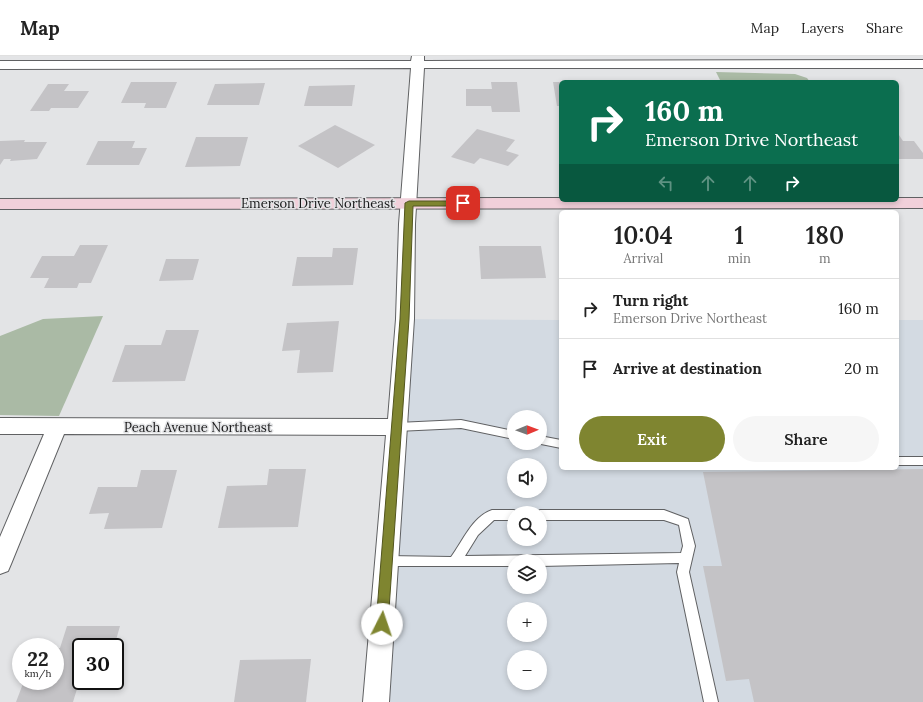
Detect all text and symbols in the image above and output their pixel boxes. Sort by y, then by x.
text: Map [20,16,60,40]
text: Map [751,19,779,37]
text: Layers [801,19,844,37]
text: Share [866,19,903,37]
text: 160 m [645,93,723,129]
icon: right [579,96,631,148]
text: Emerson Drive Northeast [645,128,858,151]
icon: left [655,172,677,194]
icon: ahead [697,172,719,194]
icon: ahead [739,172,761,194]
icon: right [781,172,803,194]
pin [446,186,480,220]
icon: arrive [452,192,474,214]
street label: Emerson Drive Northeast [241,195,395,212]
text: 10:04 [614,220,673,251]
text: 1 [735,220,744,251]
text: 180 [806,220,844,251]
text: Arrival [623,250,663,267]
text: min [728,250,751,267]
text: m [819,250,831,267]
text: Turn right [613,291,689,310]
icon: right [579,298,601,320]
text: 160 m [838,299,879,318]
text: Emerson Drive Northeast [613,310,767,327]
icon: arrive [579,358,601,380]
text: Arrive at destination [613,359,762,378]
text: 20 m [844,359,879,378]
north arrow [507,410,547,450]
map controls [507,410,547,690]
button: Exit [579,416,725,462]
button: Share [733,416,879,462]
street label: Peach Avenue Northeast [124,419,272,436]
button: sound [507,458,547,498]
button: search [507,506,547,546]
button: layers [507,554,547,594]
button: + [507,602,547,642]
position arrow [361,603,403,645]
speed limit sign: 30 [72,638,124,690]
text: 22 [27,646,49,671]
button: − [507,650,547,690]
text: km/h [24,667,52,680]

